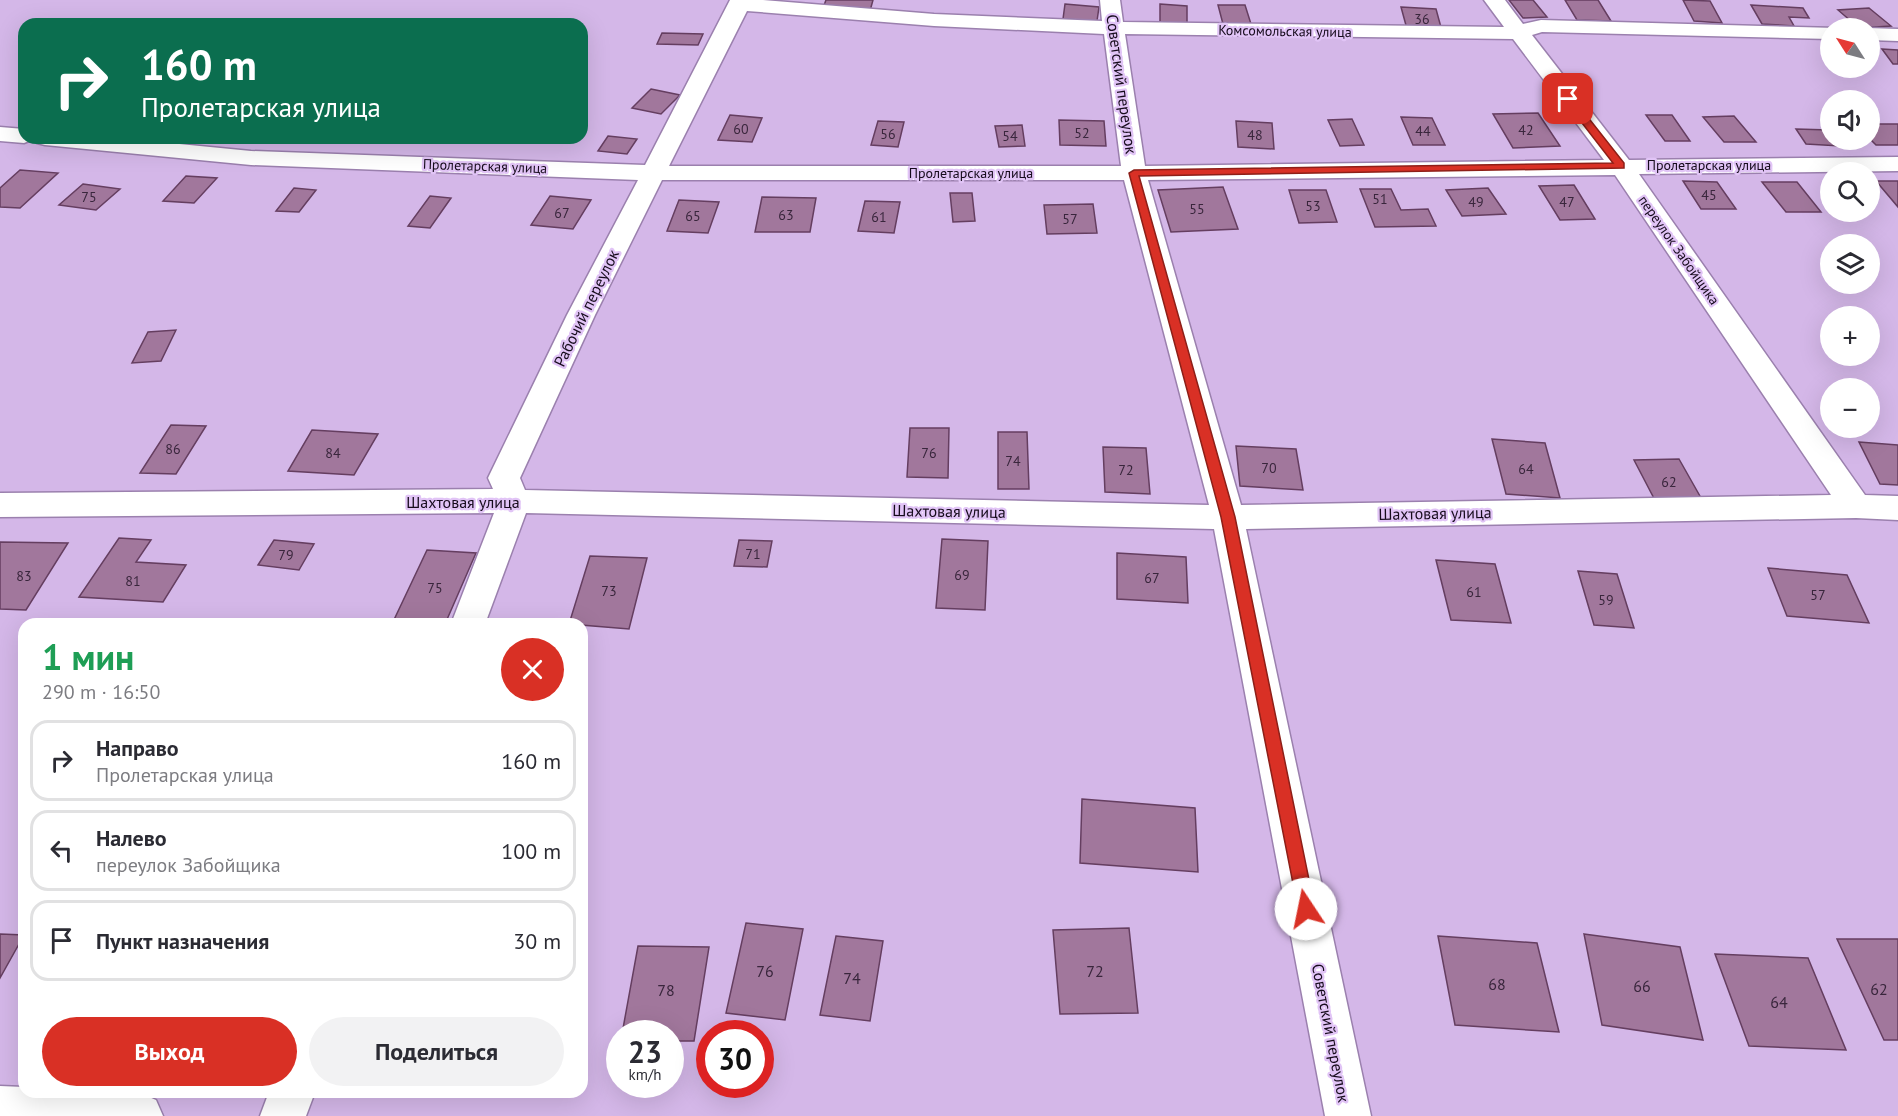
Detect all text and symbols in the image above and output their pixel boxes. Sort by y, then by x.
house number: 36 [1414,10,1430,28]
street label: Советский переулок [1102,13,1142,155]
north arrow [1820,18,1880,78]
map controls [1820,18,1880,438]
street label: Комсомольская улица [1218,21,1352,41]
text: 160 m [141,37,257,92]
icon: right [42,42,120,120]
pin [1542,73,1593,124]
icon: arrive [1551,82,1584,115]
text: Пролетарская улица [141,90,381,124]
button: sound [1820,90,1880,150]
house number: 60 [733,120,749,138]
house number: 42 [1518,121,1534,139]
house number: 44 [1415,122,1431,140]
house number: 52 [1074,124,1090,142]
house number: 56 [880,125,896,143]
house number: 48 [1247,126,1263,144]
house number: 54 [1002,127,1018,145]
street label: Пролетарская улица [423,155,548,177]
street label: Пролетарская улица [1647,156,1771,174]
button: search [1820,162,1880,222]
street label: Пролетарская улица [909,164,1033,182]
house number: 45 [1701,186,1717,204]
house number: 75 [81,188,97,206]
house number: 51 [1372,190,1388,208]
street label: переулок Забойщика [1635,192,1723,308]
house number: 49 [1468,193,1484,211]
house number: 47 [1559,193,1575,211]
house number: 53 [1305,197,1321,215]
house number: 55 [1189,200,1205,218]
house number: 67 [554,204,570,222]
house number: 63 [778,206,794,224]
house number: 65 [685,207,701,225]
house number: 61 [871,208,887,226]
house number: 57 [1062,210,1078,228]
button: layers [1820,234,1880,294]
street label: Рабочий переулок [549,246,623,370]
button: + [1820,306,1880,366]
button: − [1820,378,1880,438]
house number: 86 [165,440,181,458]
house number: 84 [325,444,341,462]
house number: 76 [921,444,937,462]
house number: 74 [1005,452,1021,470]
house number: 70 [1261,459,1277,477]
house number: 64 [1518,460,1534,478]
house number: 72 [1118,461,1134,479]
house number: 62 [1661,473,1677,491]
street label: Шахтовая улица [406,492,520,512]
street label: Шахтовая улица [892,500,1006,522]
street label: Шахтовая улица [1378,502,1492,524]
house number: 71 [745,545,761,563]
house number: 79 [278,546,294,564]
house number: 69 [954,566,970,584]
house number: 83 [16,567,32,585]
house number: 67 [1144,569,1160,587]
house number: 81 [125,572,141,590]
house number: 75 [427,579,443,597]
house number: 73 [601,582,617,600]
house number: 61 [1466,583,1482,601]
house number: 57 [1810,586,1826,604]
house number: 59 [1598,591,1614,609]
text: 1 мин [42,633,134,680]
button: close [501,638,564,701]
text: 290 m · 16:50 [42,679,160,705]
text: Направо [96,734,179,762]
icon: right [45,744,78,777]
text: 160 m [501,747,561,775]
text: Пролетарская улица [96,762,274,788]
text: Налево [96,824,167,852]
icon: left [45,834,78,867]
text: 100 m [501,837,561,865]
text: переулок Забойщика [96,852,281,878]
position arrow [1274,877,1338,941]
icon: arrive [45,924,78,957]
text: Пункт назначения [96,927,269,955]
text: 30 m [513,927,561,955]
house number: 76 [756,961,774,981]
house number: 72 [1086,961,1104,981]
street label: Советский переулок [1308,962,1354,1104]
house number: 74 [843,968,861,988]
house number: 68 [1488,974,1506,994]
house number: 66 [1633,976,1651,996]
house number: 62 [1870,979,1888,999]
house number: 78 [657,980,675,1000]
house number: 64 [1770,992,1788,1012]
button: Выход [42,1017,297,1086]
button: Поделиться [309,1017,564,1086]
speed limit sign: 30 [696,1020,774,1098]
text: 23 [628,1032,662,1071]
text: km/h [629,1065,661,1084]

